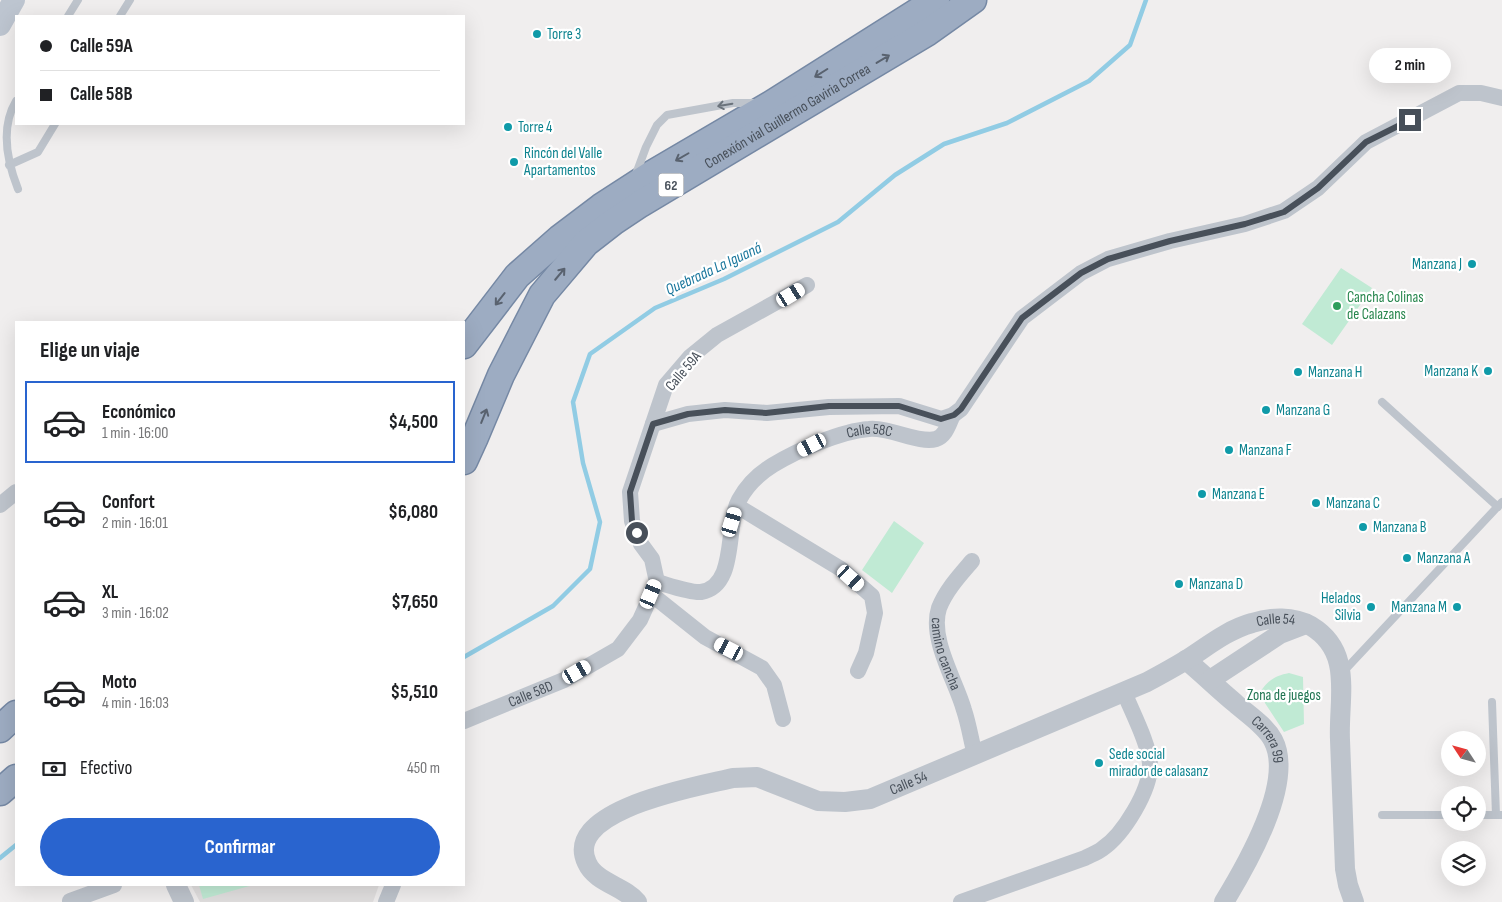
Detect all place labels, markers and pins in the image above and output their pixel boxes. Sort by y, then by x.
place label: Torre 3 [547,25,581,44]
marker: Torre 3 [531,28,543,40]
place label: Torre 4 [518,118,552,137]
marker: Torre 4 [502,121,514,133]
place label: Rincón del Valle Apartamentos [523,144,602,180]
marker: Rincón del Valle Apartamentos [508,156,520,168]
place label: Manzana J [1412,255,1462,274]
marker: Manzana J [1466,258,1478,270]
place label: Cancha Colinas de Calazans [1347,288,1424,324]
marker: Cancha Colinas de Calazans [1331,300,1343,312]
place label: Manzana K [1424,362,1478,381]
place label: Manzana H [1308,363,1362,382]
marker: Manzana K [1482,365,1494,377]
marker: Manzana H [1292,366,1304,378]
place label: Manzana G [1276,401,1330,420]
marker: Manzana G [1260,404,1272,416]
place label: Manzana F [1239,441,1292,460]
marker: Manzana F [1223,444,1235,456]
place label: Manzana E [1212,485,1265,504]
marker: Manzana E [1196,488,1208,500]
place label: Manzana C [1326,494,1380,513]
marker: Manzana C [1310,497,1322,509]
place label: Manzana B [1373,518,1427,537]
marker: Manzana B [1357,521,1369,533]
place label: Manzana A [1417,549,1471,568]
marker: Manzana A [1401,552,1413,564]
place label: Manzana D [1189,575,1243,594]
marker: Manzana D [1173,578,1185,590]
place label: Helados Silvia [1321,589,1361,625]
place label: Manzana M [1391,598,1447,617]
marker: Helados Silvia [1365,601,1377,613]
marker: Manzana M [1451,601,1463,613]
place label: Sede social mirador de calasanz [1109,745,1209,781]
marker: Sede social mirador de calasanz [1093,757,1105,769]

